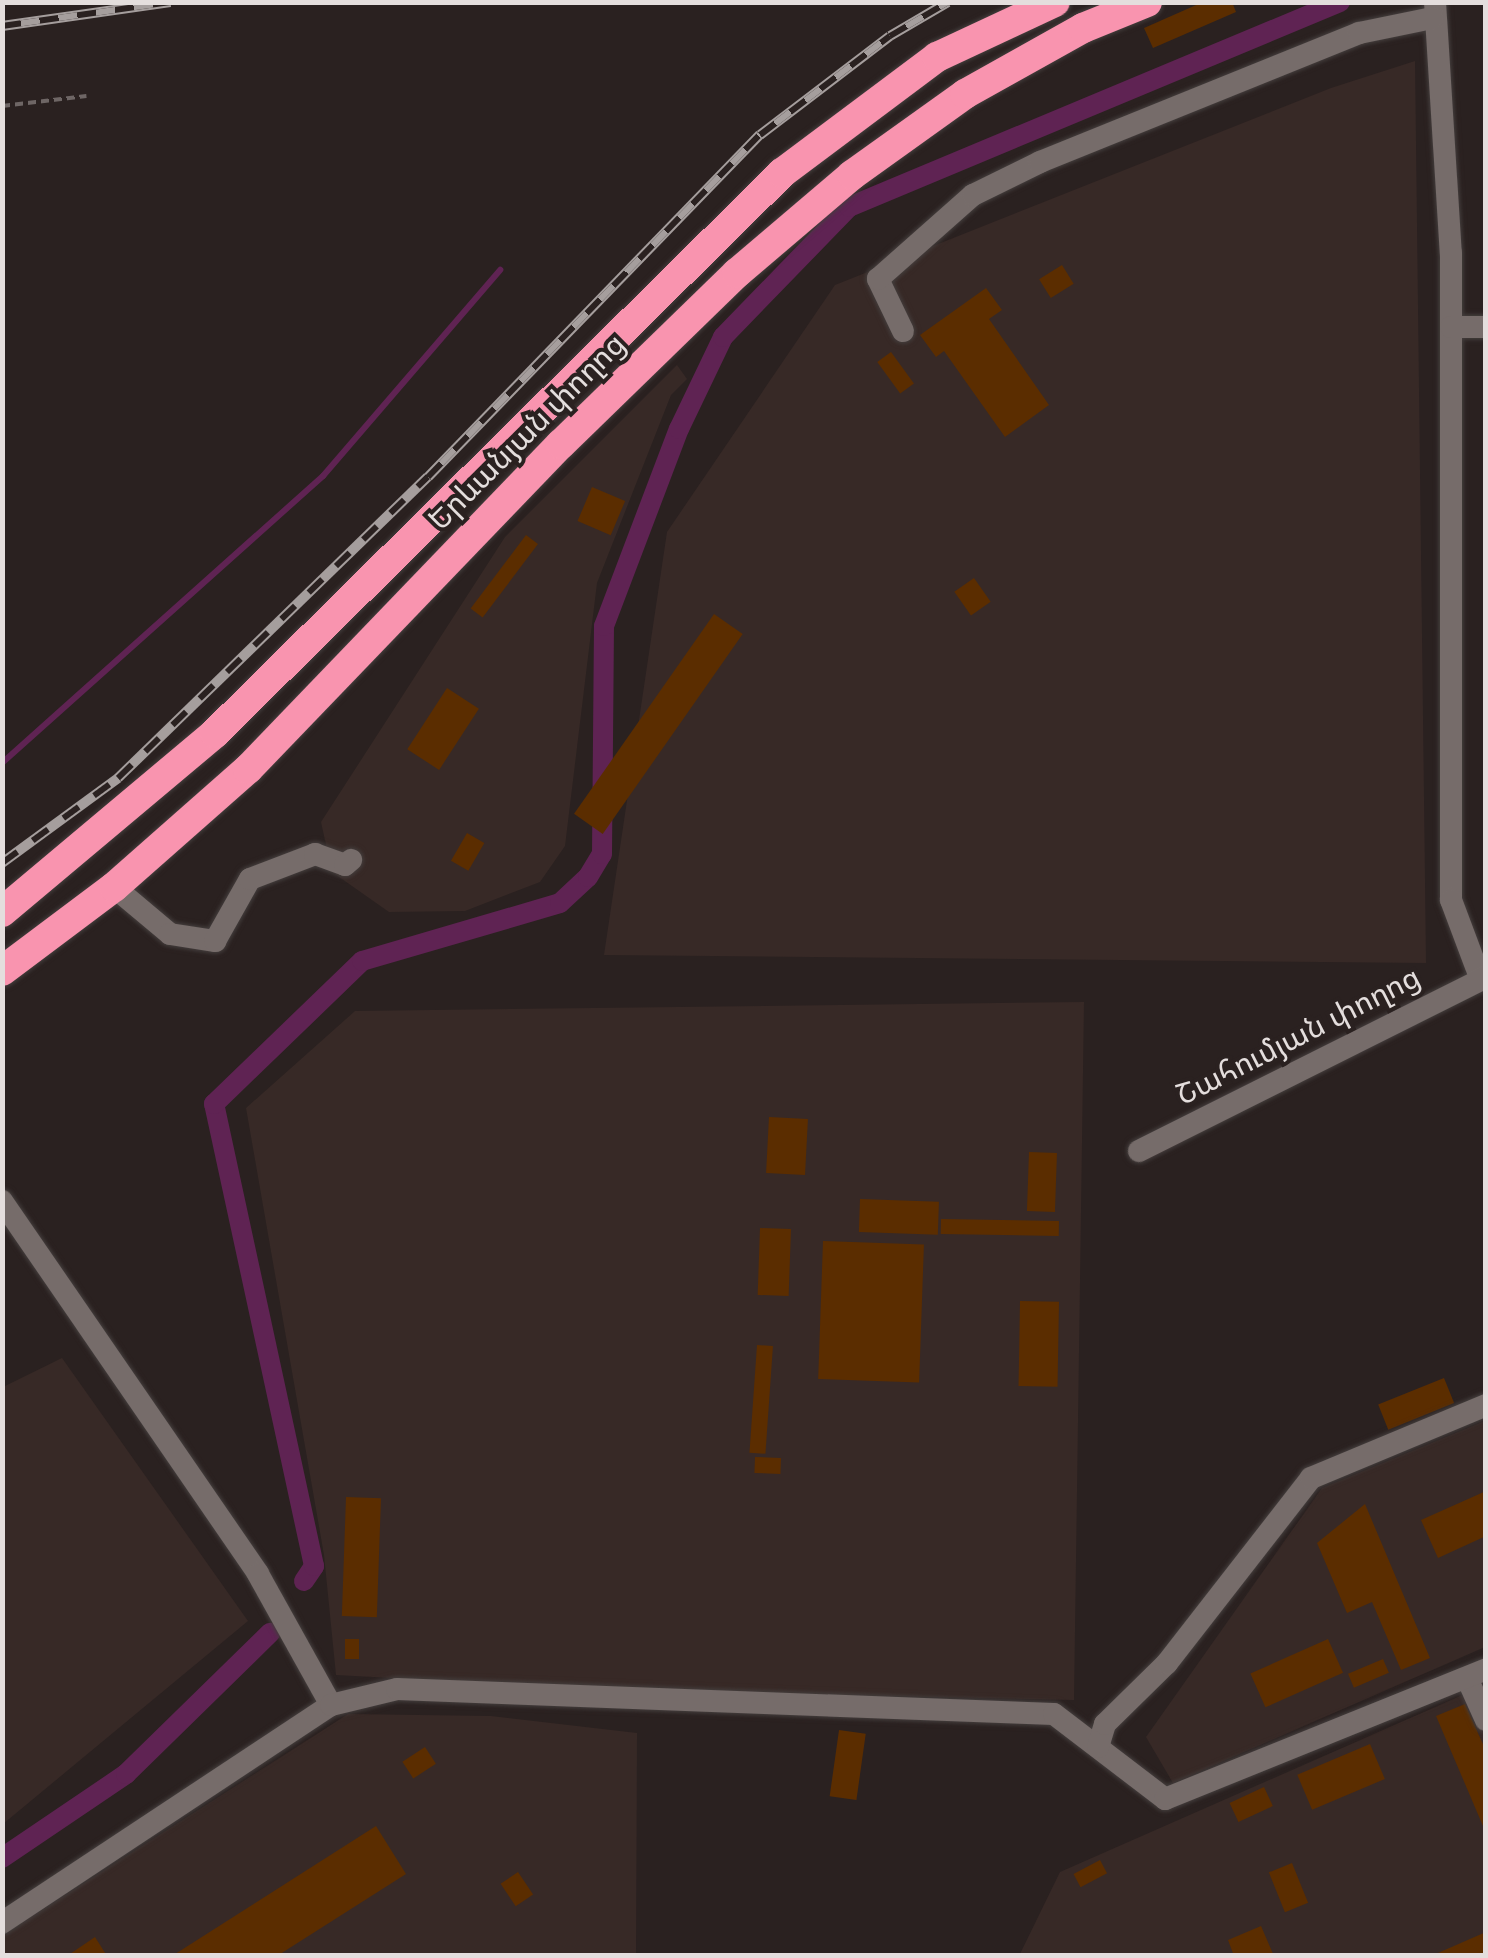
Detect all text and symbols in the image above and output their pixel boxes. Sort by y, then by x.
street label: Երևանյան փողոց [421,326,633,538]
street label: Շահումյան փողոց [1170,959,1426,1113]

